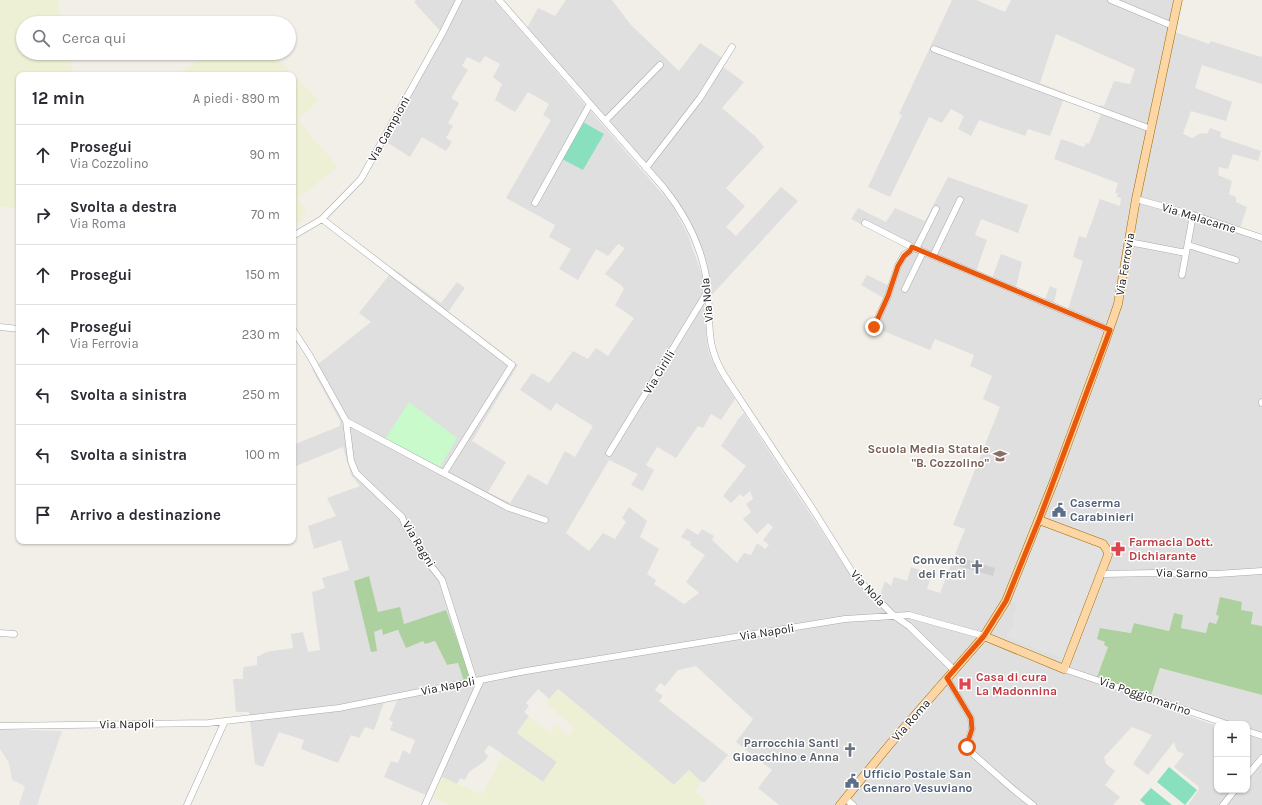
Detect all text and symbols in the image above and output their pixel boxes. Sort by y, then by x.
search box [16,16,296,60]
icon: search [30,27,52,49]
text: Cerca qui [62,29,126,47]
text: 12 min [32,88,85,108]
text: A piedi · 890 m [193,91,280,106]
street label: Via Campioni [365,94,413,164]
text: Prosegui [70,138,132,156]
icon: ahead [32,144,54,166]
text: 90 m [249,147,280,162]
text: Via Cozzolino [70,156,148,171]
text: Svolta a destra [70,198,177,216]
street label: Via Malacarne [1160,200,1238,236]
icon: right [32,204,54,226]
text: 70 m [251,207,280,222]
text: Via Roma [70,216,126,231]
street label: Via Ferrovia [1113,232,1137,296]
icon: ahead [32,264,54,286]
text: Prosegui [70,266,132,284]
text: 150 m [245,267,280,282]
street label: Via Nola [698,277,716,323]
text: Prosegui [70,318,132,336]
route end [865,318,883,336]
icon: ahead [32,324,54,346]
text: 230 m [242,327,280,342]
text: Via Ferrovia [70,336,139,351]
street label: Via Cirilli [640,347,678,397]
icon: left [32,384,54,406]
text: Svolta a sinistra [70,386,187,404]
text: 250 m [242,387,280,402]
place label: Scuola Media Statale "B. Cozzolino" [868,442,989,470]
icon: left [32,444,54,466]
text: Svolta a sinistra [70,446,187,464]
text: 100 m [245,447,280,462]
school or university icon: Scuola Media Statale "B. Cozzolino" [992,448,1008,464]
place label: Caserma Carabinieri [1070,496,1134,524]
public building icon: Caserma Carabinieri [1051,502,1067,518]
icon: arrive [32,504,54,526]
text: Arrivo a destinazione [70,506,221,524]
street label: Via Ragni [400,518,438,570]
place label: Farmacia Dott. Dichiarante [1129,535,1213,563]
pharmacy icon: Farmacia Dott. Dichiarante [1110,541,1126,557]
place label: Convento dei Frati [913,553,966,581]
church icon: Convento dei Frati [969,559,985,575]
street label: Via Sarno [1156,566,1208,580]
street label: Via Nola [848,567,888,609]
street label: Via Napoli [739,621,795,643]
place label: Casa di cura La Madonnina [976,670,1057,698]
street label: Via Napoli [420,674,476,698]
street label: Via Poggiomarino [1097,674,1193,718]
hospital icon: Casa di cura La Madonnina [957,676,973,692]
street label: Via Roma [889,696,933,744]
street label: Via Napoli [99,717,155,731]
map controls [1214,721,1250,793]
button: + [1214,721,1250,757]
place label: Parrocchia Santi Gioacchino e Anna [733,736,839,764]
route start [958,738,976,756]
church icon: Parrocchia Santi Gioacchino e Anna [842,742,858,758]
button: − [1214,757,1250,793]
place label: Ufficio Postale San Gennaro Vesuviano [863,767,973,795]
public building icon: Ufficio Postale San Gennaro Vesuviano [844,773,860,789]

